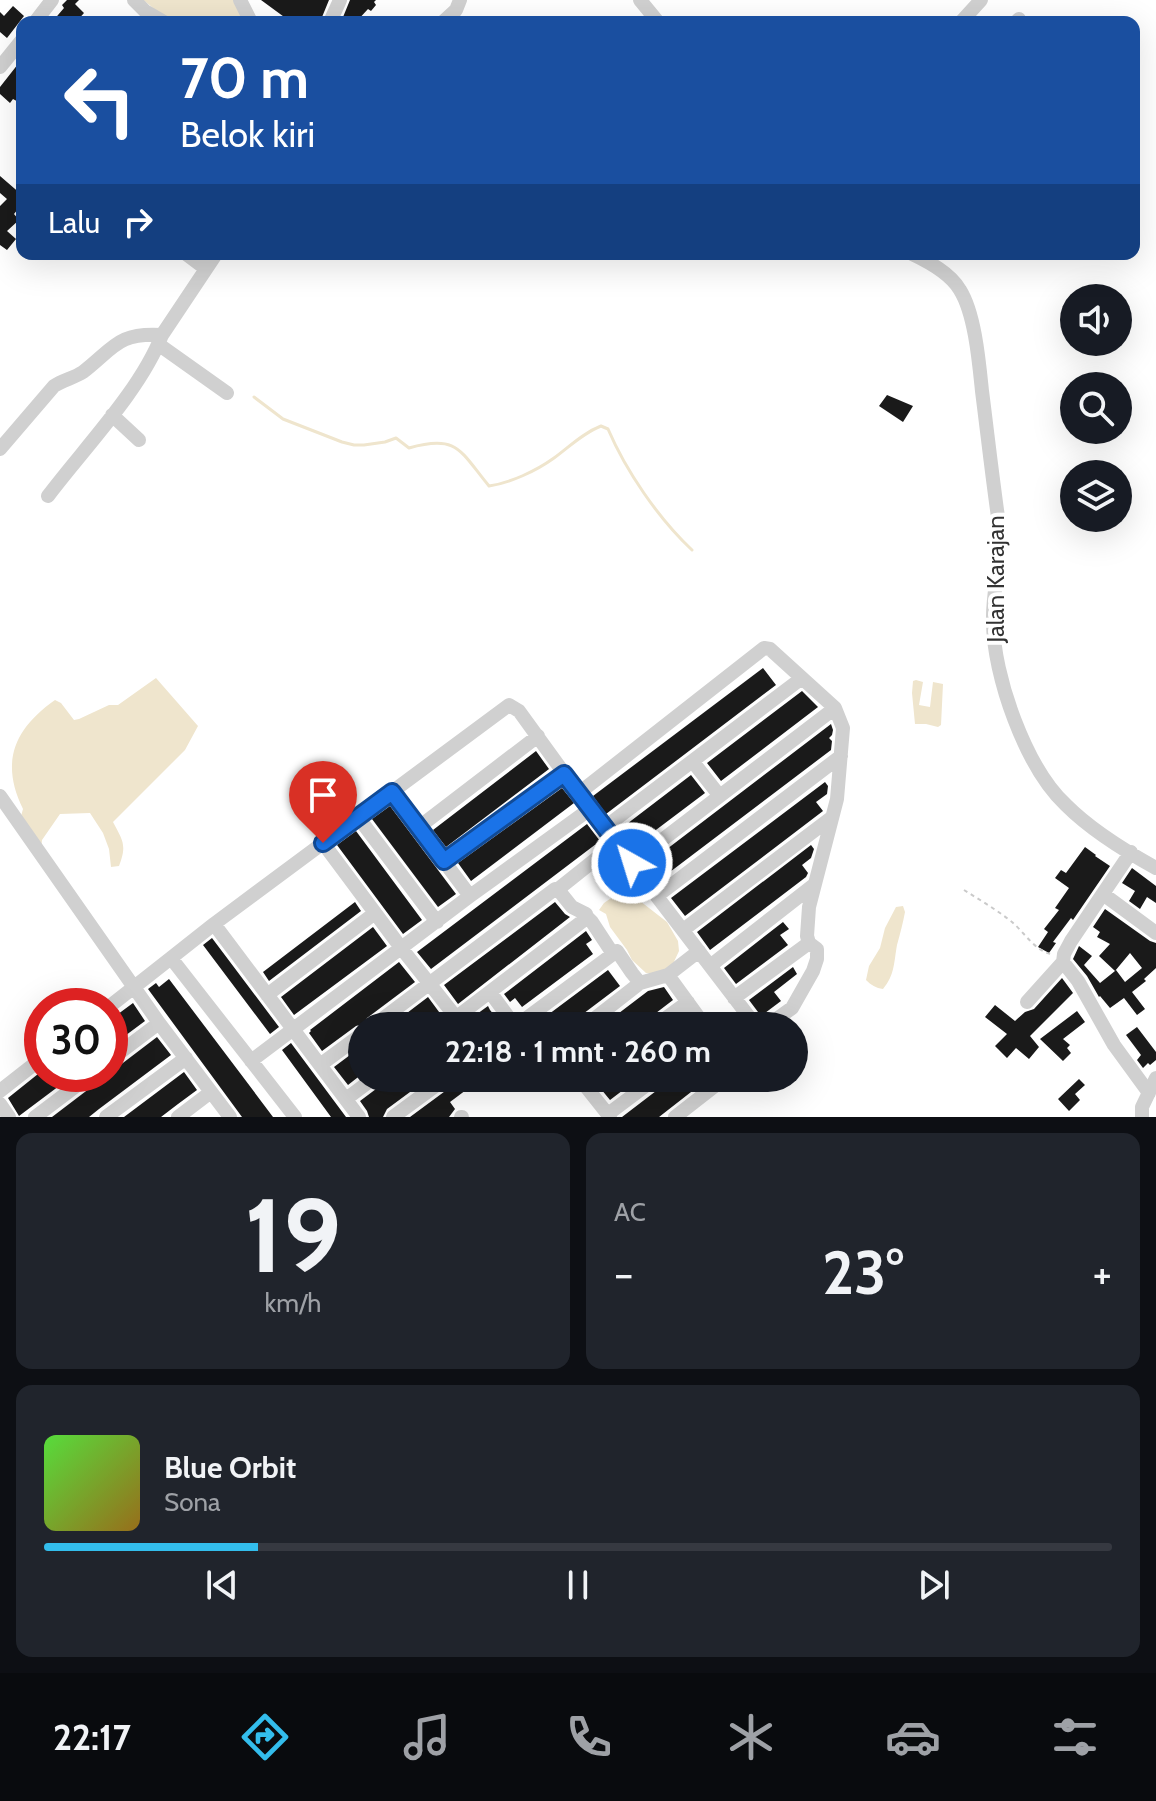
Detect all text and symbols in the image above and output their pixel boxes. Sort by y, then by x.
text: 70 m [180,44,309,112]
icon: left [48,48,152,152]
text: Belok kiri [180,112,315,156]
icon: right [116,200,160,244]
text: Lalu [48,204,100,241]
map controls [1060,284,1132,532]
button: sound [1060,284,1132,356]
button: search [1060,372,1132,444]
button: layers [1060,460,1132,532]
street label: Jalan Karajan [981,515,1010,644]
pin [289,761,357,843]
icon: arrive [301,773,345,817]
position arrow [590,821,674,905]
speed limit sign: 30 [24,988,128,1092]
text: 22:18 · 1 mnt · 260 m [445,1033,711,1070]
text: 19 [245,1172,341,1298]
text: AC [614,1196,646,1228]
text: 23° [822,1236,904,1309]
text: − [614,1247,633,1300]
text: + [1093,1247,1112,1300]
text: km/h [265,1287,321,1319]
text: Blue Orbit [164,1449,296,1486]
text: Sona [164,1486,221,1518]
icon: previous [200,1563,244,1607]
icon: pause [556,1563,600,1607]
icon: next [912,1563,956,1607]
icon: directions [237,1709,293,1765]
icon: music [399,1709,455,1765]
icon: phone [561,1709,617,1765]
icon: climate [723,1709,779,1765]
icon: car [885,1709,941,1765]
icon: filters [1047,1709,1103,1765]
text: 22:17 [53,1715,131,1759]

